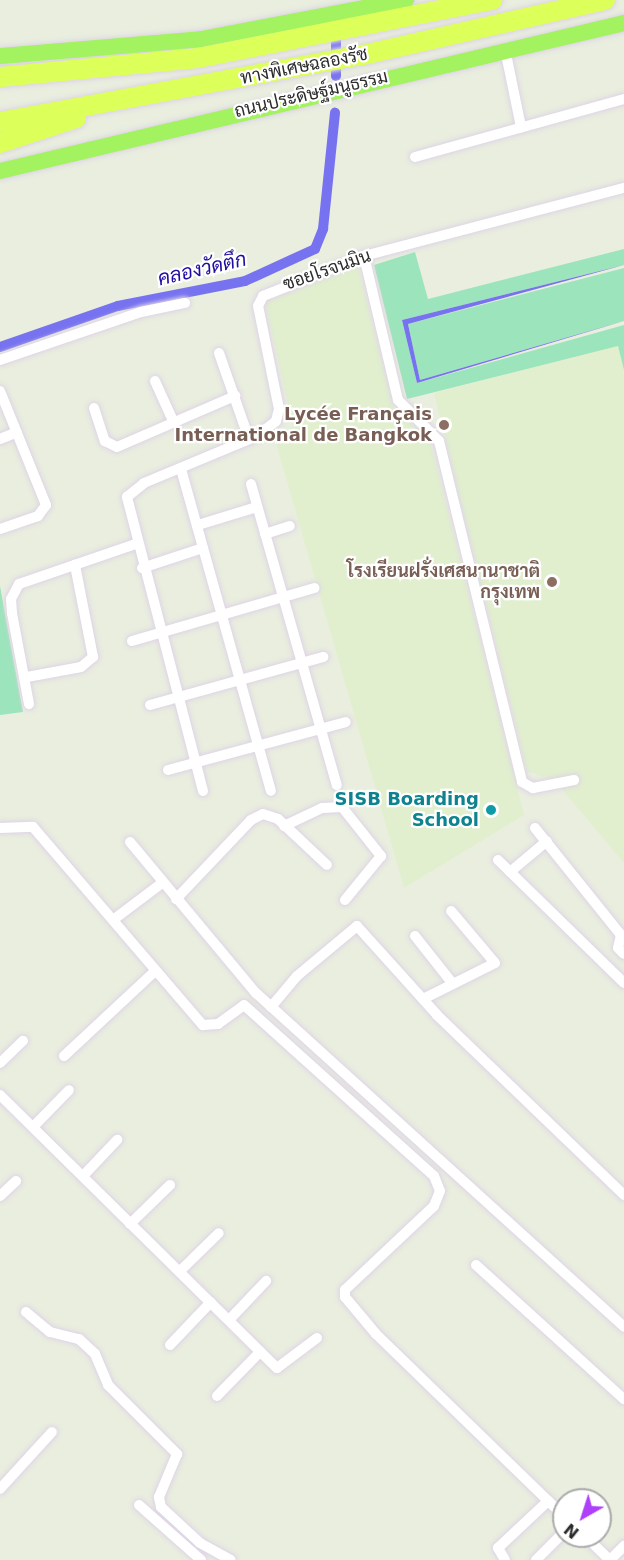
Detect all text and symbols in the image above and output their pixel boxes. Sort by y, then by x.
street label: ทางพิเศษฉลองรัช [238,43,370,89]
street label: ถนนประดิษฐ์มนูธรรม [232,66,390,122]
street label: ซอยโรจนมิน [280,245,374,295]
water label: คลองวัดตึก [155,247,249,291]
place label: Lycée Français International de Bangkok [175,404,432,446]
marker: Lycée Français International de Bangkok [437,418,451,432]
place label: โรงเรียนฝรั่งเศสนานาชาติ กรุงเทพ [347,561,540,604]
marker: โรงเรียนฝรั่งเศสนานาชาติ กรุงเทพ [545,575,559,589]
place label: SISB Boarding School [335,789,479,832]
marker: SISB Boarding School [484,803,498,817]
north arrow [552,1488,612,1548]
text: N [560,1519,583,1542]

